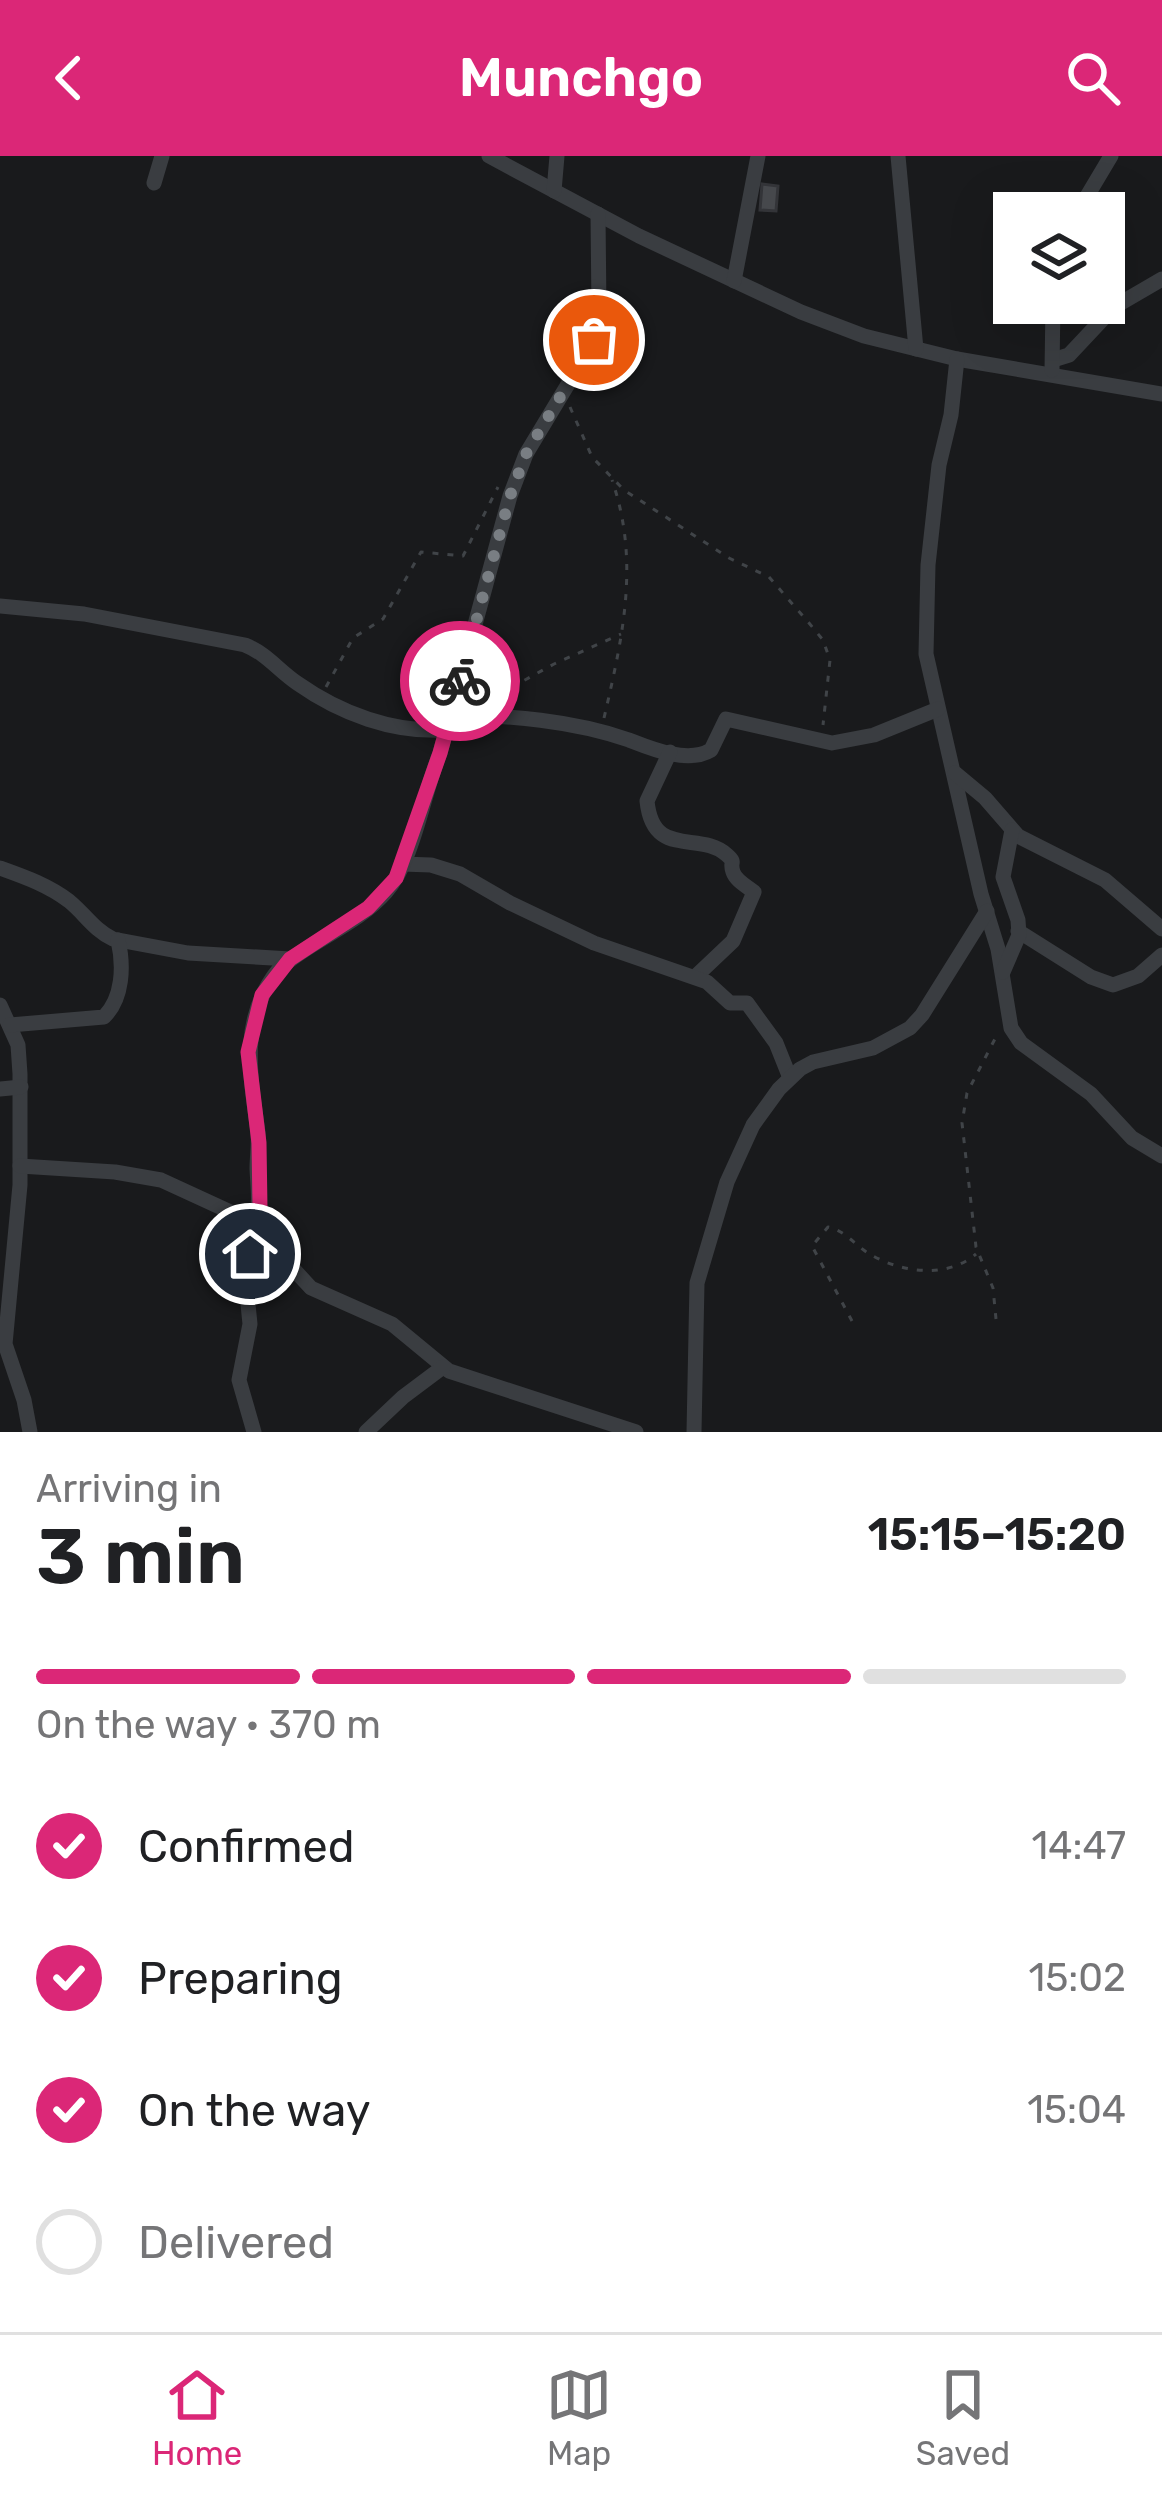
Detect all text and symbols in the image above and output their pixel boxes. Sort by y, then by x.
icon: back [36,45,102,111]
icon: search [1060,45,1126,111]
text: Munchgo [459,46,703,110]
map controls [993,192,1125,324]
button: layers [993,192,1125,324]
pin [543,289,645,391]
icon: bag [561,307,627,373]
courier [400,621,520,741]
icon: bike [427,648,493,714]
pin [199,1203,301,1305]
icon: home [217,1221,283,1287]
text: Arriving in [36,1466,222,1512]
text: 15:15–15:20 [868,1508,1126,1561]
text: 3 min [36,1510,245,1603]
text: On the way · 370 m [36,1702,381,1748]
icon: check [36,1813,102,1879]
text: Confirmed [138,1820,355,1873]
text: 14:47 [1032,1823,1126,1869]
icon: check [36,1945,102,2011]
text: Preparing [138,1952,343,2005]
text: 15:02 [1028,1955,1126,2001]
icon: check [36,2077,102,2143]
text: On the way [138,2084,371,2137]
text: 15:04 [1027,2087,1126,2133]
text: Delivered [138,2216,334,2269]
tab: Home [152,2362,242,2473]
tab: Map [546,2362,612,2473]
tab: Saved [916,2362,1010,2473]

